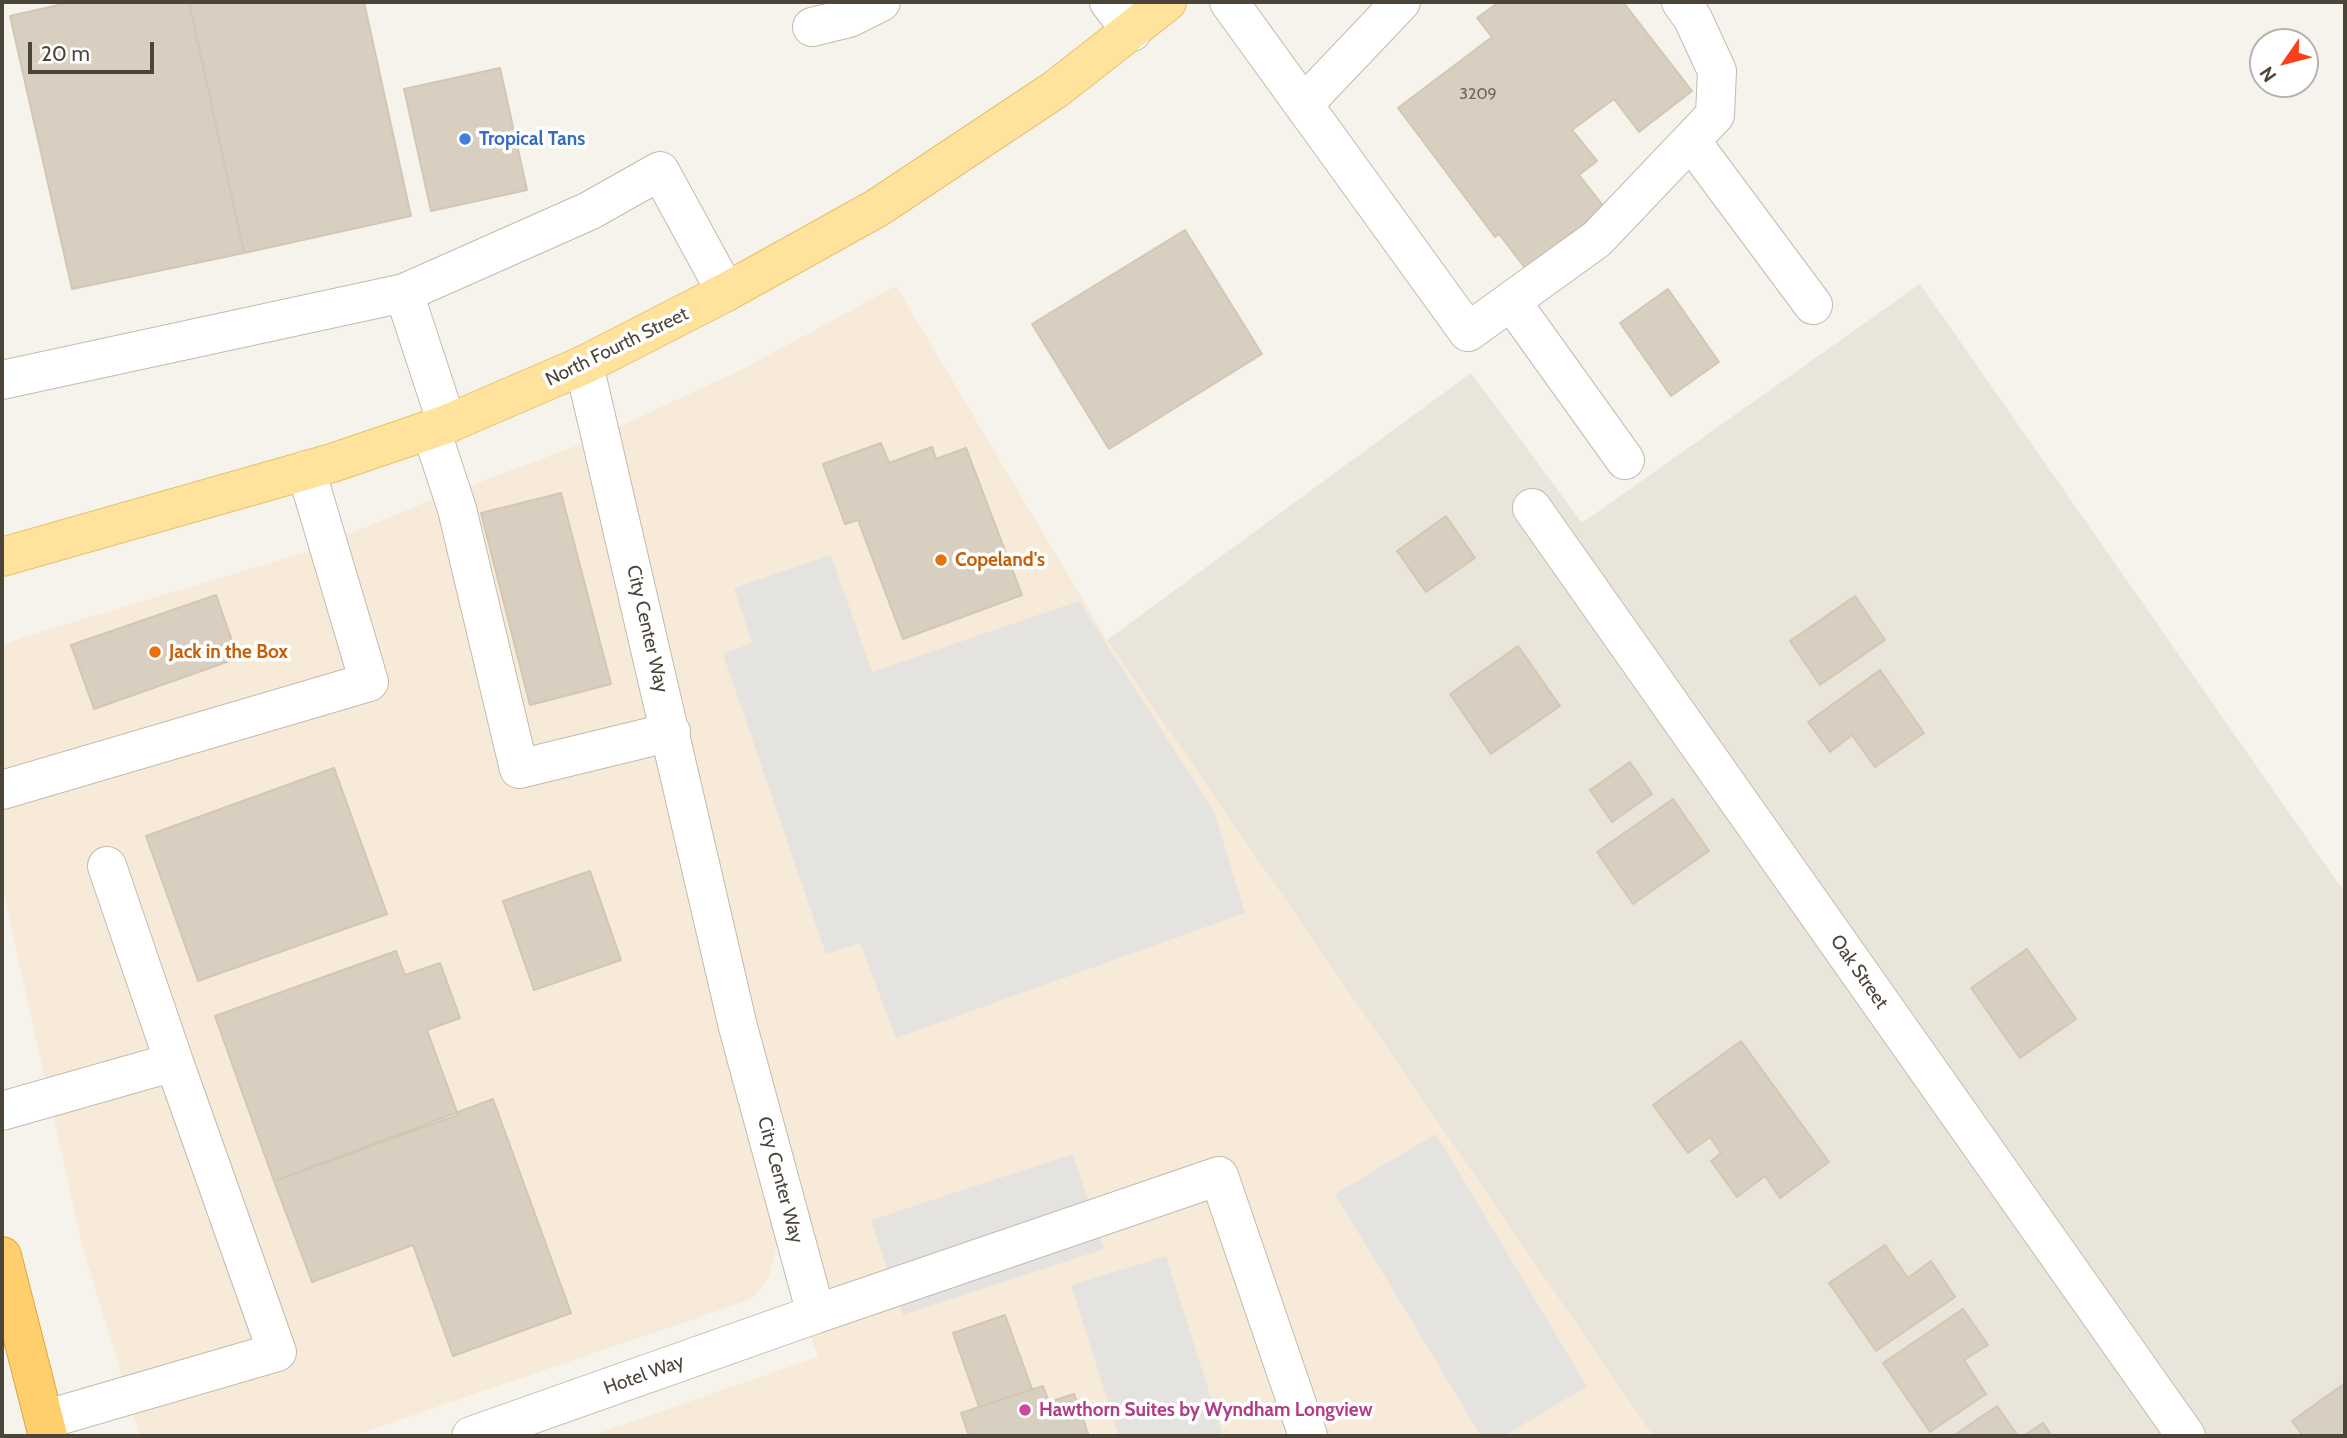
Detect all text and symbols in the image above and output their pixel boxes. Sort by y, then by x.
scale bar [32,28,158,72]
north arrow [2249,28,2319,98]
text: 20 m [41,41,90,66]
text: N [2255,62,2281,86]
house number: 3209 [1459,84,1497,104]
place label: Tropical Tans [479,128,585,150]
marker: Tropical Tans [457,131,473,147]
street label: North Fourth Street [542,303,692,391]
place label: Copeland's [955,549,1045,571]
marker: Copeland's [933,552,949,568]
street label: City Center Way [621,563,673,695]
place label: Jack in the Box [169,641,288,663]
marker: Jack in the Box [147,644,163,660]
street label: Oak Street [1825,931,1893,1013]
street label: City Center Way [752,1114,808,1246]
street label: Hotel Way [601,1350,687,1400]
place label: Hawthorn Suites by Wyndham Longview [1039,1399,1372,1421]
marker: Hawthorn Suites by Wyndham Longview [1017,1402,1033,1418]

